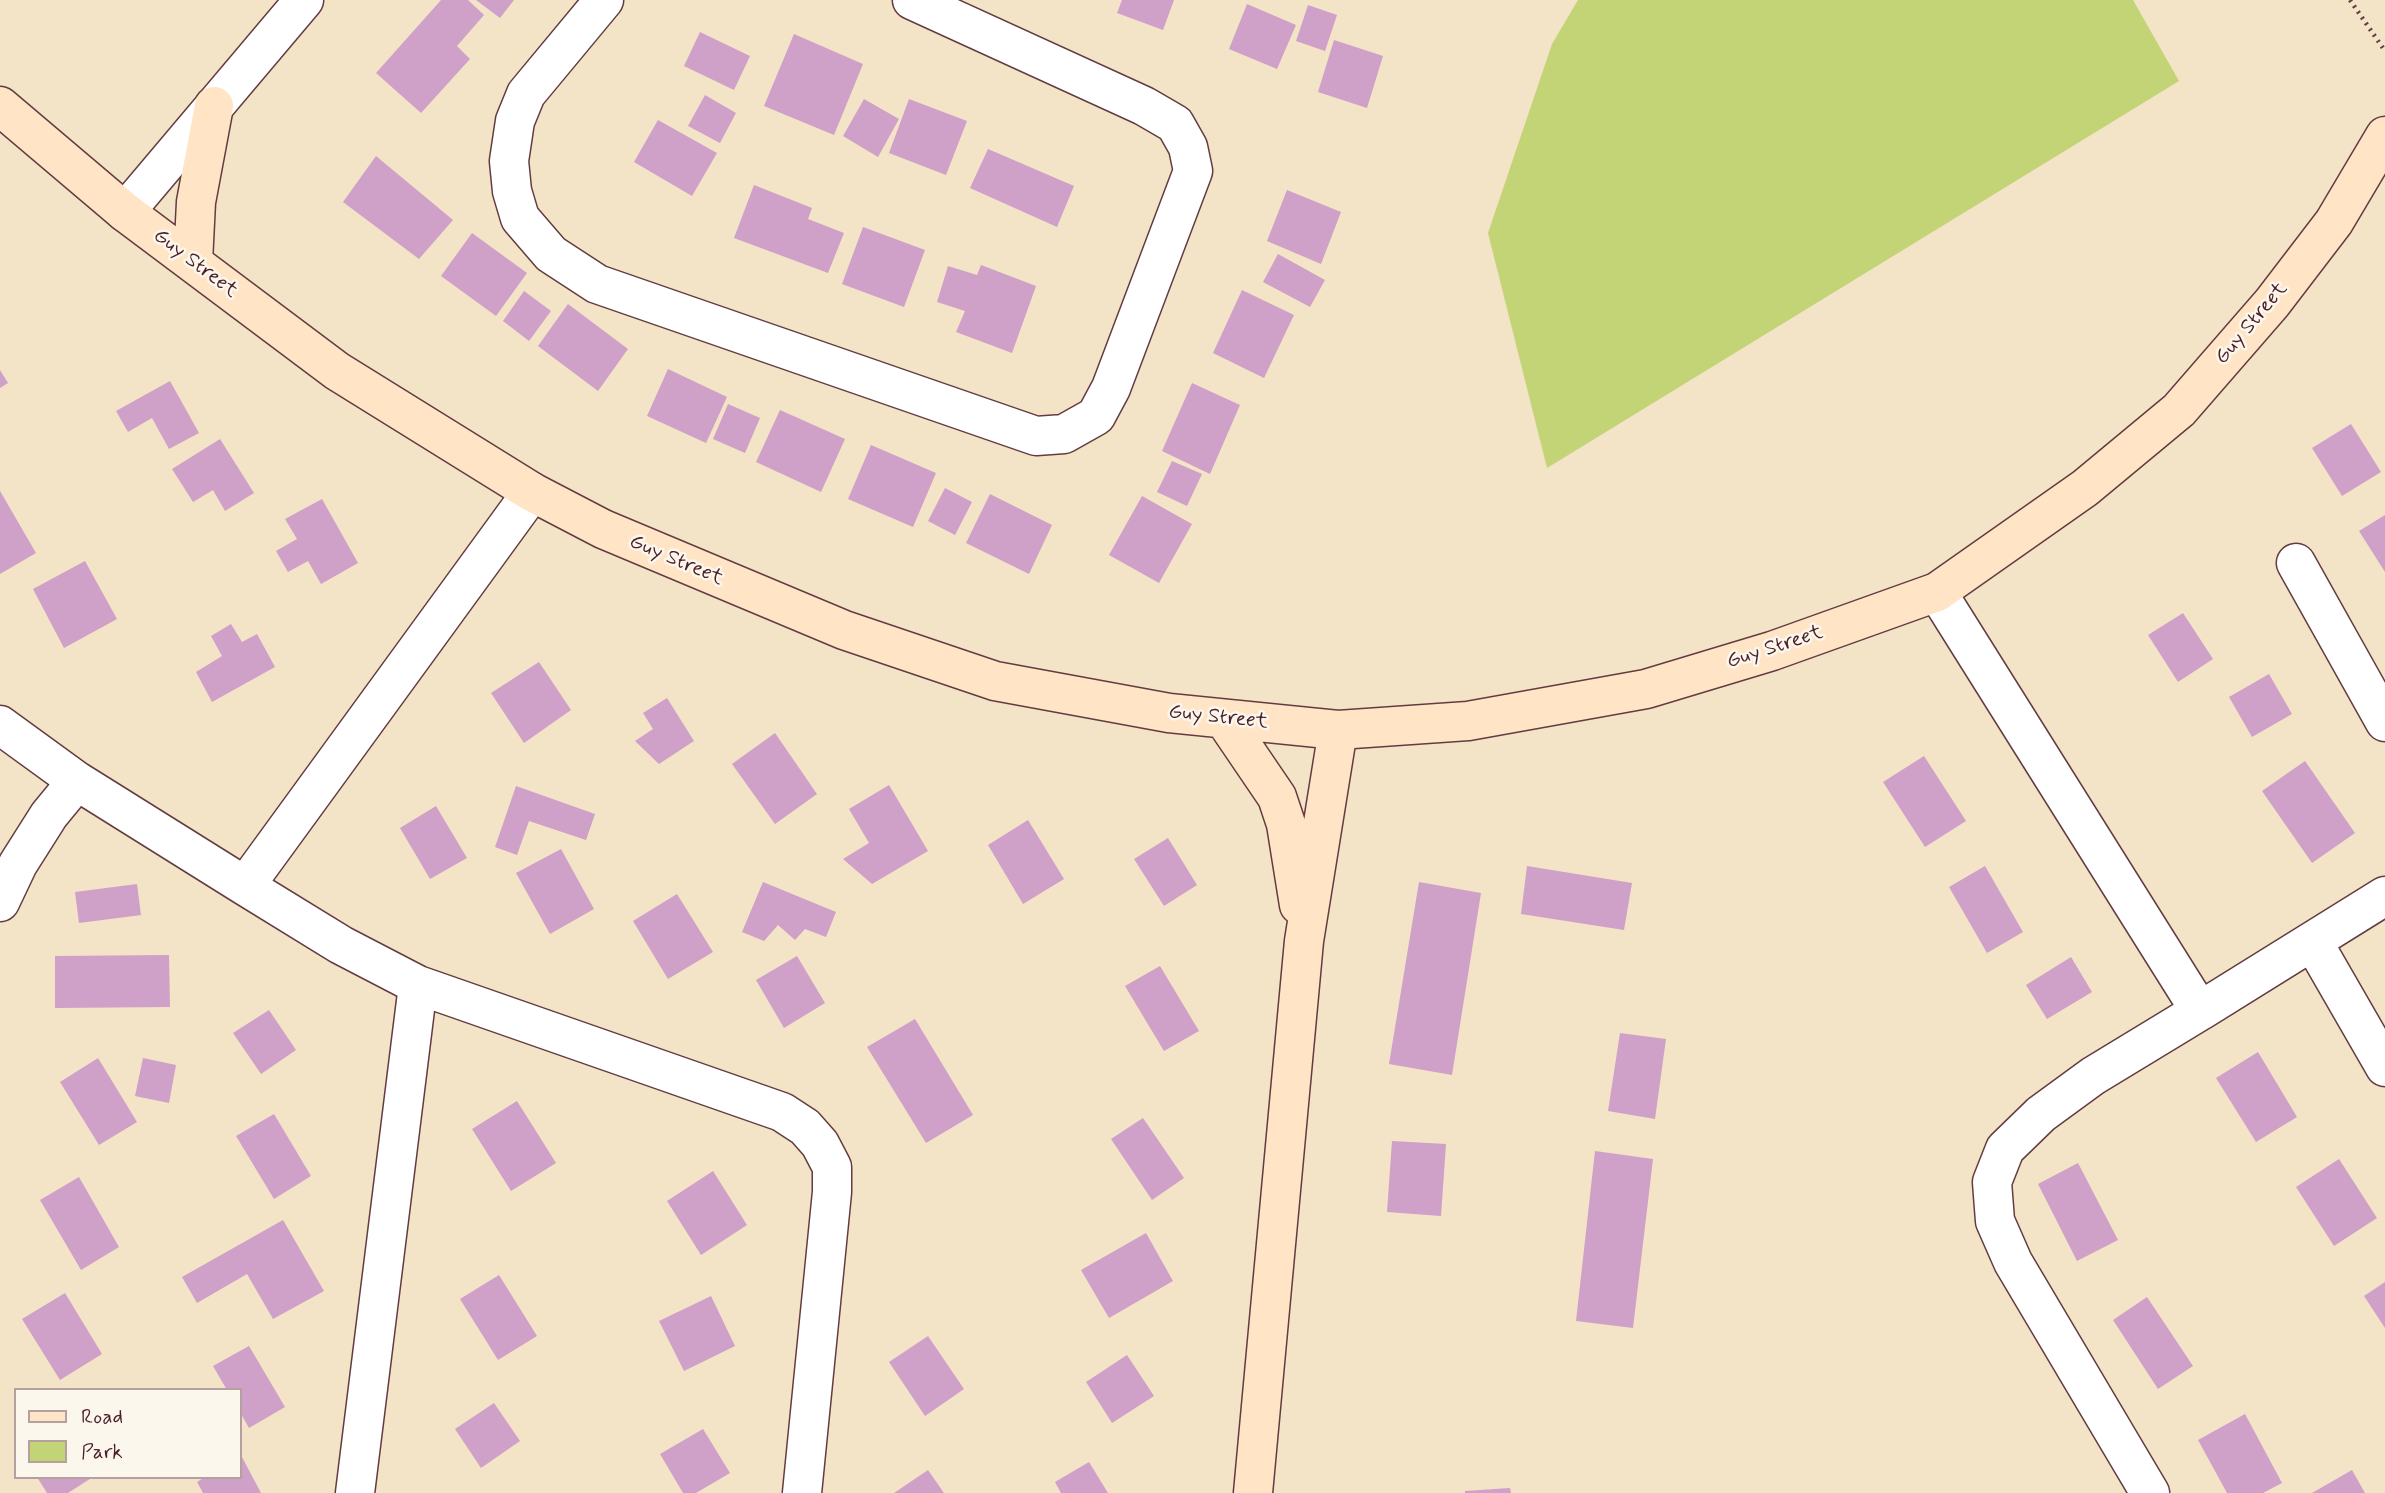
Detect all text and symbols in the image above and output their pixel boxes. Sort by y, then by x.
street label: Guy Street [148,224,242,304]
street label: Guy Street [2210,278,2294,370]
street label: Guy Street [625,530,727,592]
street label: Guy Street [1724,621,1826,675]
street label: Guy Street [1167,700,1269,736]
legend [14,1388,242,1479]
text: Road [81,1403,123,1431]
text: Park [81,1438,123,1466]

